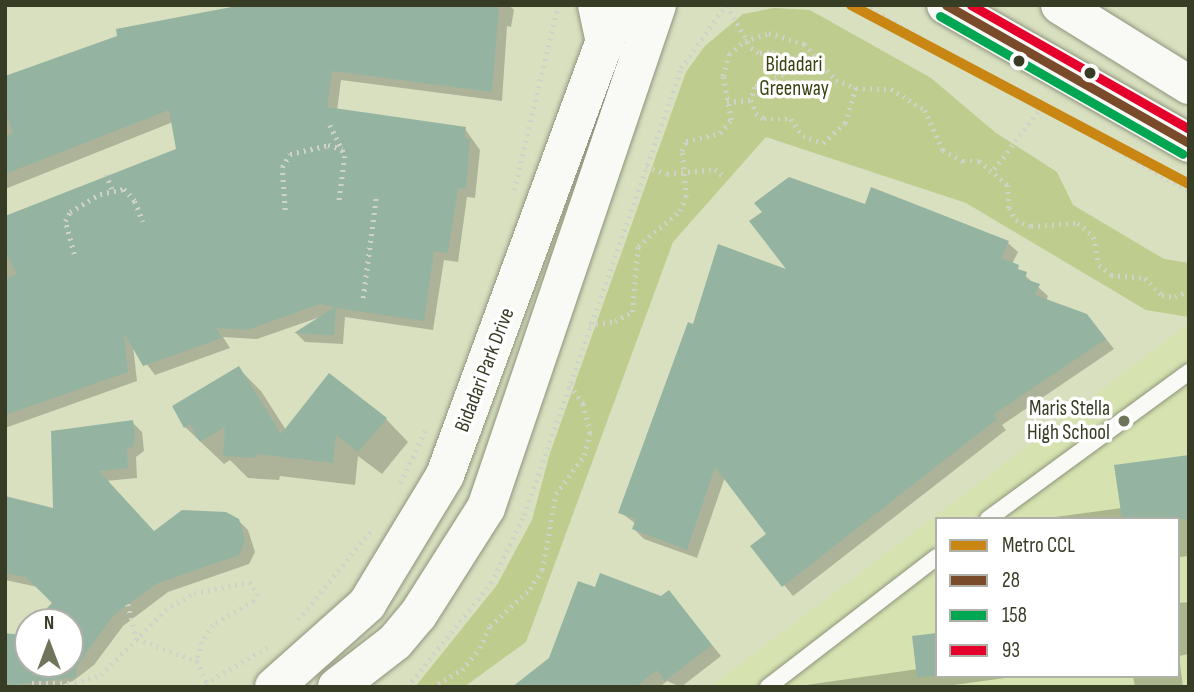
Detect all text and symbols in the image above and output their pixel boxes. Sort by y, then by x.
park label: Bidadari Greenway [759,52,829,102]
unlabelled marker [1012,54,1026,68]
unlabelled marker [1083,66,1097,80]
street label: Bidadari Park Drive [450,304,520,436]
place label: Maris Stella High School [1027,396,1110,446]
marker: Maris Stella High School [1116,413,1132,429]
legend [935,517,1180,678]
text: Metro CCL [1002,533,1075,558]
text: 28 [1002,568,1020,593]
text: 158 [1002,603,1027,628]
north arrow [14,608,84,678]
text: N [44,612,54,635]
text: 93 [1002,638,1020,663]

